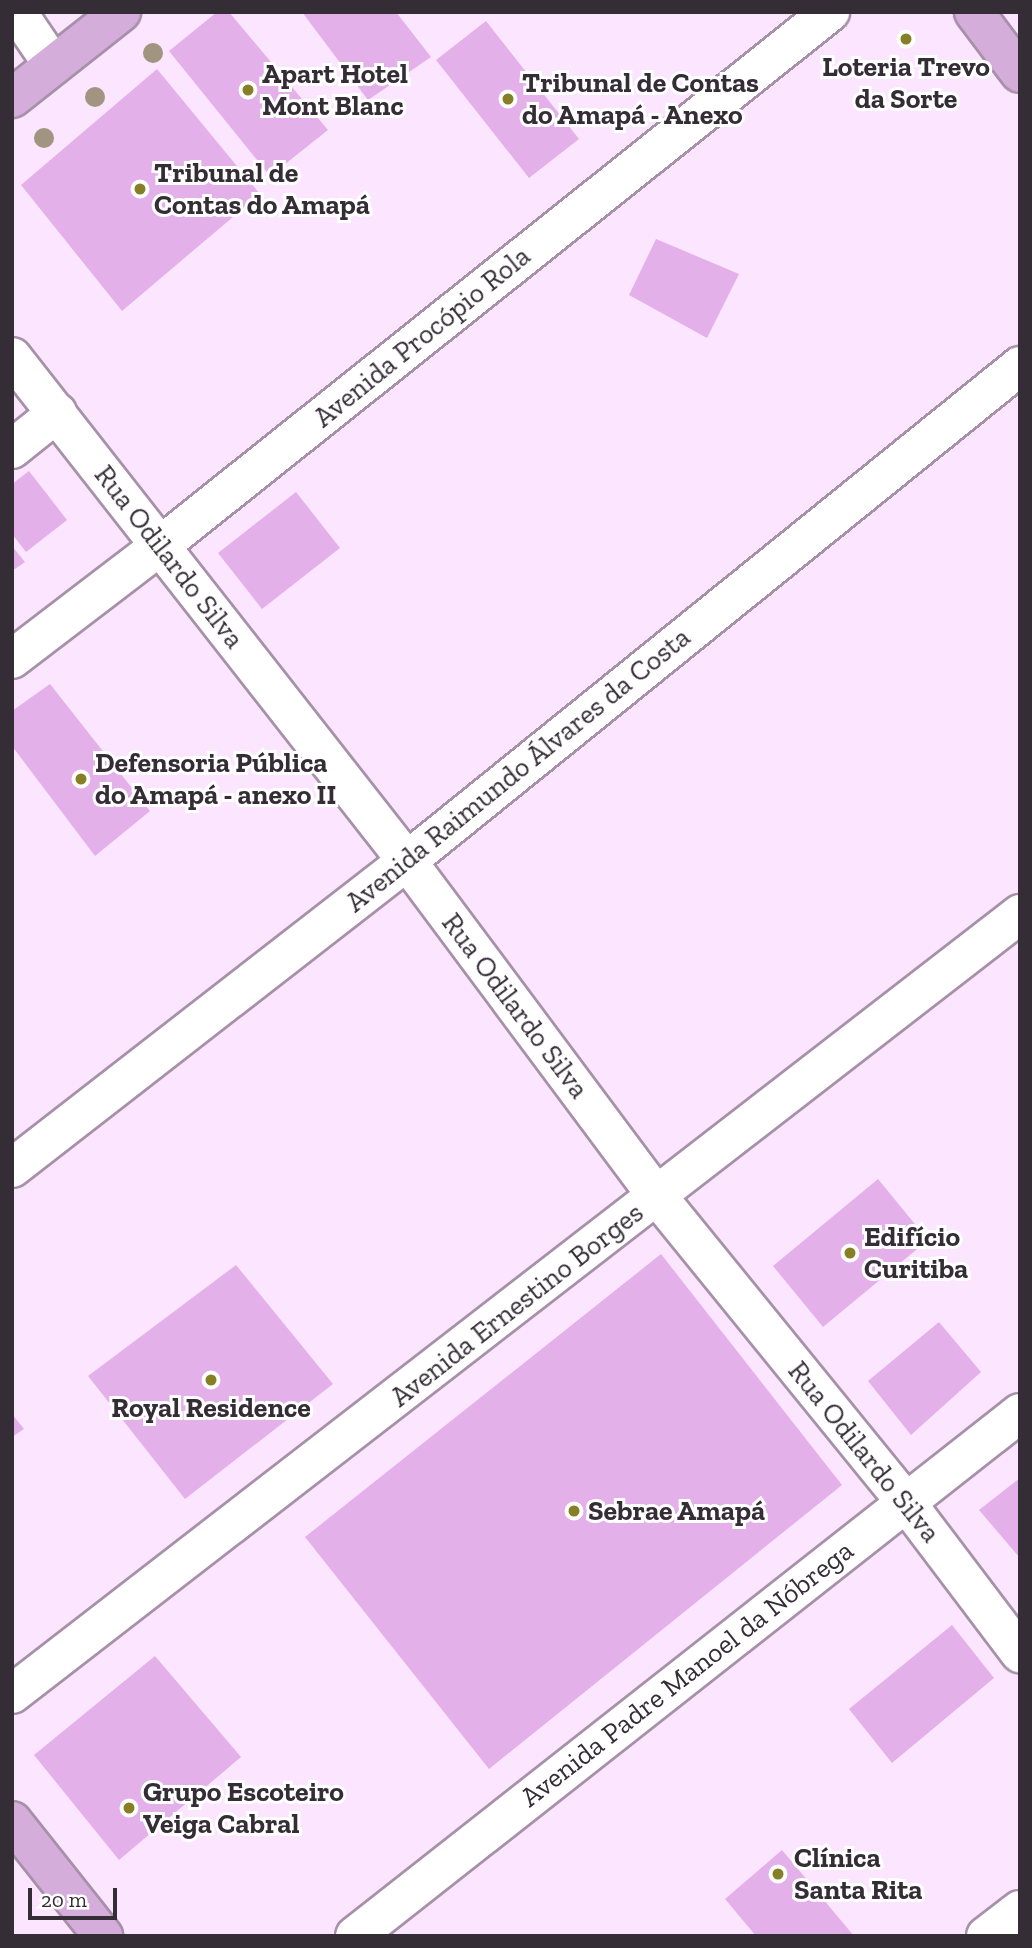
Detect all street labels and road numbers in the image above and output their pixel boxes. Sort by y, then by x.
street label: Avenida Procópio Rola [307,239,537,435]
street label: Rua Odilardo Silva [87,459,251,655]
street label: Avenida Raimundo Álvares da Costa [339,620,697,920]
street label: Rua Odilardo Silva [434,907,596,1105]
street label: Avenida Ernestino Borges [384,1196,650,1414]
street label: Rua Odilardo Silva [781,1355,947,1549]
street label: Avenida Padre Manoel da Nóbrega [514,1534,860,1814]

